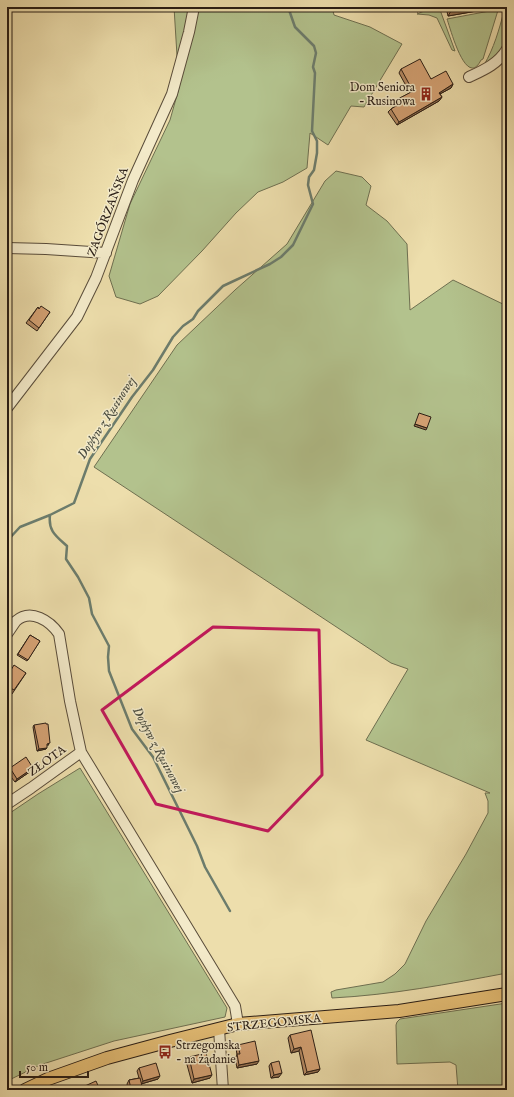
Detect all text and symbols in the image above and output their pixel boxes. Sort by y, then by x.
place label: Dom Seniora – Rusinowa [350,80,416,109]
building icon: Dom Seniora – Rusinowa [418,86,434,102]
street label: ZAGÓRZAŃSKA [83,164,132,259]
water label: Dopływ z Rusinowej [74,372,141,462]
water label: Dopływ z Rusinowej [128,704,189,797]
street label: ZŁOTA [25,742,70,780]
street label: STRZEGOMSKA [226,1011,323,1035]
place label: Strzegomska - na żądanie [176,1038,241,1067]
bus stop icon: Strzegomska - na żądanie [157,1044,173,1060]
scale bar [20,1053,88,1079]
text: 50 m [26,1060,48,1075]

